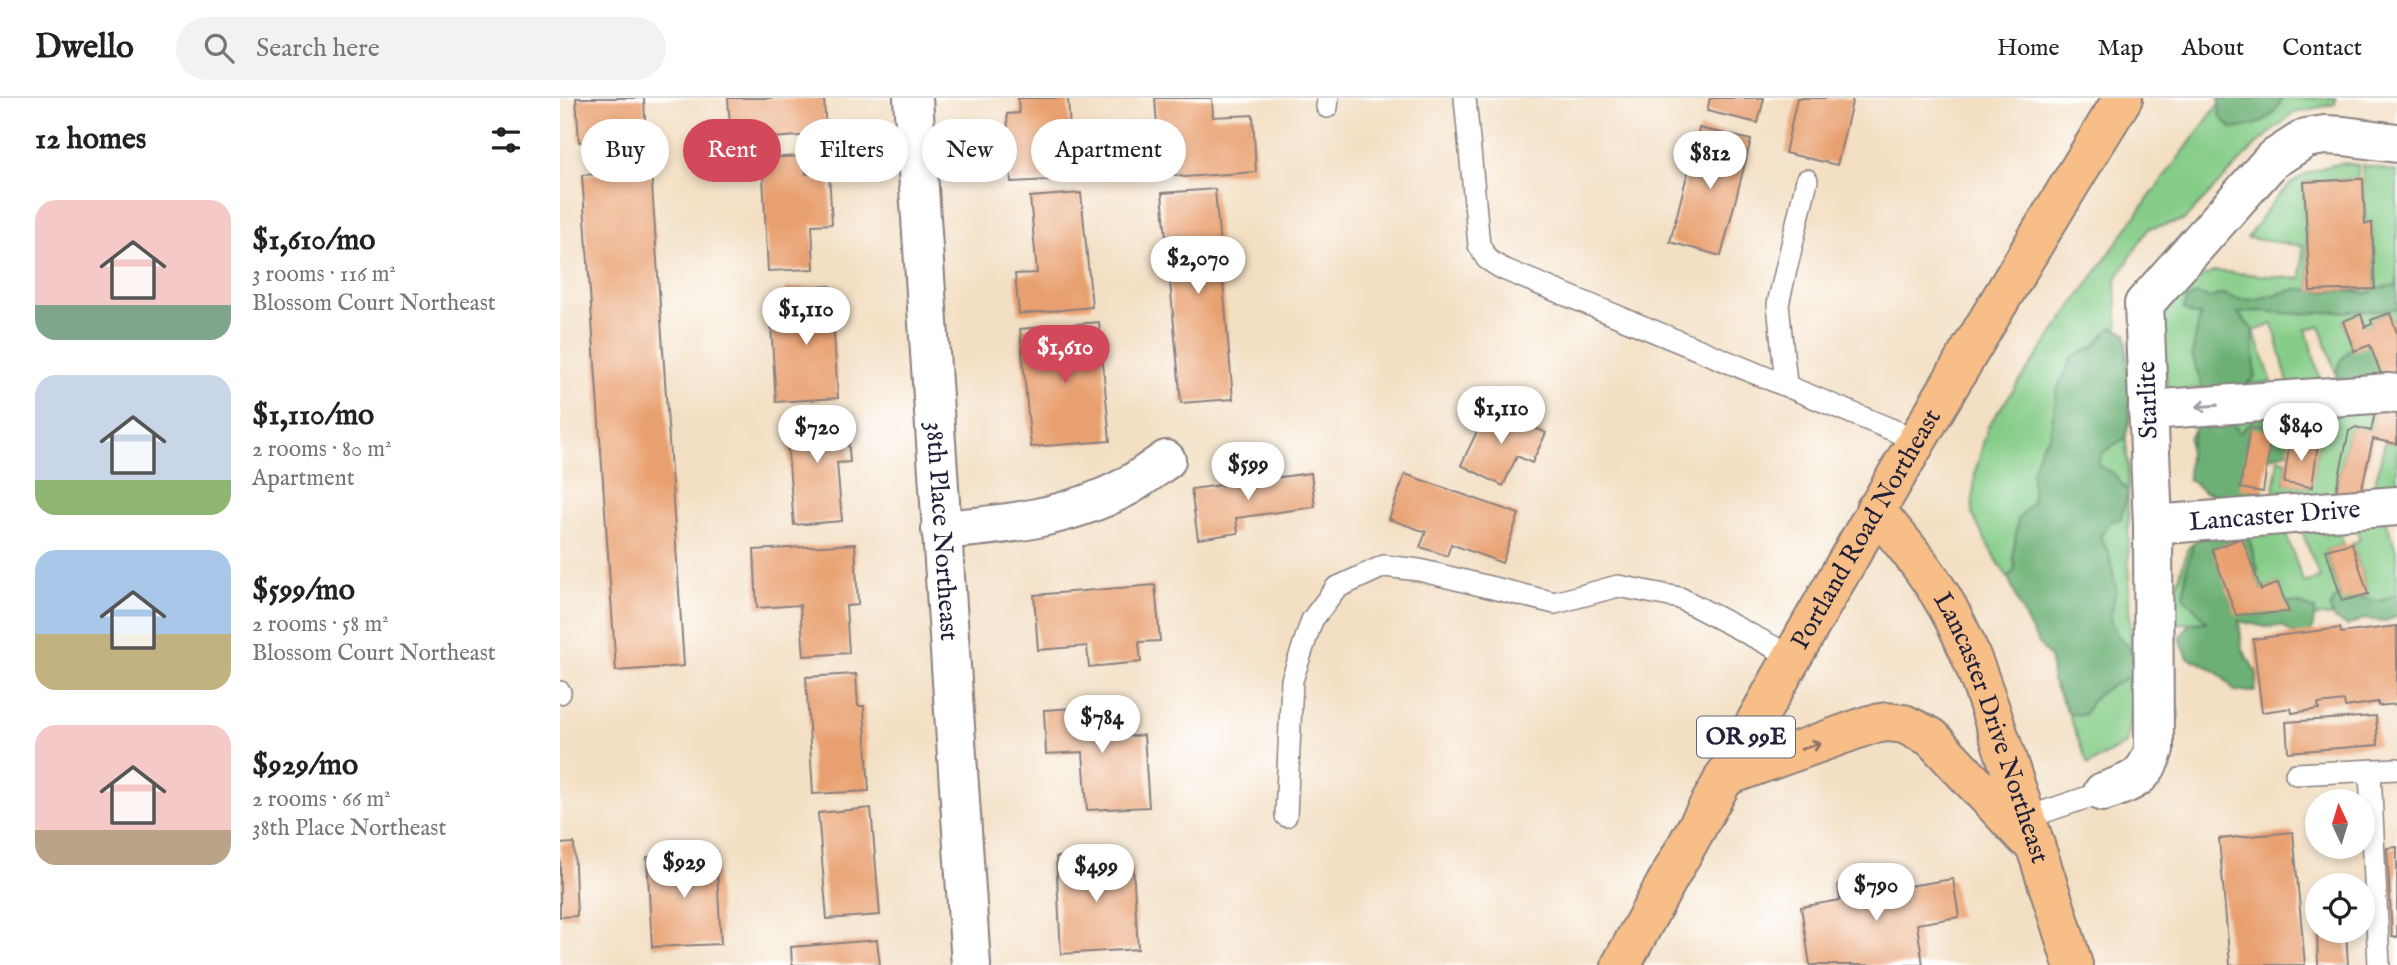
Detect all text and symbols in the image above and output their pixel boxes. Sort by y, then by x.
search box [176,17,666,80]
text: Dwello [35,27,134,69]
icon: search [200,29,238,67]
text: Search here [256,32,380,65]
text: Home [1997,33,2060,64]
text: Map [2098,33,2144,64]
text: About [2182,33,2244,64]
text: Contact [2282,33,2362,64]
chip: Buy [581,119,669,182]
chip: Rent [683,119,781,182]
chip: Filters [795,119,908,182]
chip: New [922,119,1017,182]
chip: Apartment [1031,119,1186,182]
text: 12 homes [35,121,146,159]
icon: filters [487,121,525,159]
pin: $812 [1669,132,1751,191]
text: $812 [1689,139,1731,168]
text: $1,610/mo [252,222,375,260]
icon: home [91,228,175,312]
pin: $2,070 [1141,236,1255,296]
text: $2,070 [1166,244,1230,273]
text: 3 rooms · 116 m² [252,260,396,289]
pin: $1,110 [749,288,863,347]
text: Blossom Court Northeast [252,289,496,318]
text: $1,110 [778,295,834,324]
pin: $1,610 [1008,326,1122,385]
text: $1,610 [1037,333,1093,362]
street label: Starlite [2130,360,2166,440]
pin: $1,110 [1444,386,1558,446]
text: $1,110 [1473,394,1529,423]
text: $1,110/mo [252,397,374,435]
one-way arrow [2196,400,2219,413]
icon: home [91,403,175,487]
street label: Portland Road Northeast [1784,403,1948,655]
pin: $840 [2260,404,2342,463]
pin: $720 [776,406,858,465]
text: $840 [2279,411,2323,440]
text: $720 [794,413,840,442]
street label: 38th Place Northeast [918,420,966,642]
text: 2 rooms · 80 m² [252,435,392,464]
pin: $599 [1207,442,1289,502]
text: $599 [1227,450,1269,479]
text: Apartment [252,464,355,493]
street label: Lancaster Drive [2188,492,2362,539]
text: $599/mo [252,572,355,610]
icon: home [91,578,175,662]
street label: Lancaster Drive Northeast [1926,586,2056,867]
text: 2 rooms · 58 m² [252,610,389,639]
text: Blossom Court Northeast [252,639,496,668]
pin: $784 [1061,696,1143,755]
text: $784 [1080,703,1124,732]
road number: OR 99E [1697,716,1795,758]
one-way arrow [1800,739,1822,751]
text: $929/mo [252,747,358,785]
icon: home [91,753,175,837]
text: 2 rooms · 66 m² [252,785,391,814]
north arrow [2305,789,2375,859]
map controls [2305,789,2375,943]
text: 38th Place Northeast [252,814,446,843]
pin: $929 [643,840,725,900]
pin: $499 [1055,844,1137,904]
text: $929 [662,848,706,877]
text: $499 [1074,852,1118,881]
pin: $790 [1835,864,1917,923]
text: $790 [1854,871,1898,900]
button: locate [2305,873,2375,943]

